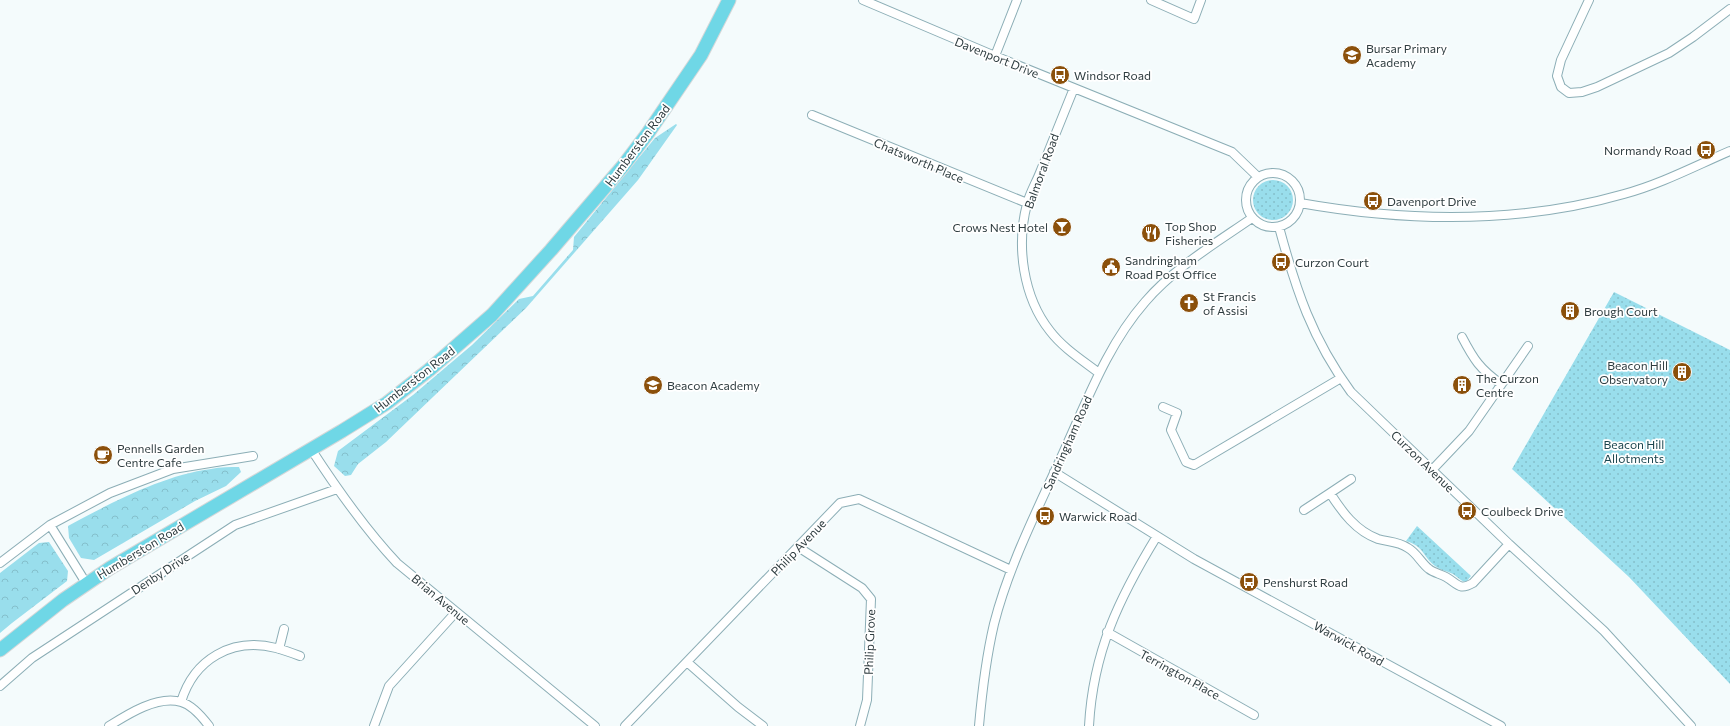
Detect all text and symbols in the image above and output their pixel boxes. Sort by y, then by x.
street label: Davenport Drive [953,34,1041,80]
place label: Bursar Primary Academy [1366,41,1447,69]
school or university icon: Bursar Primary Academy [1341,44,1363,66]
bus stop icon: Windsor Road [1049,64,1071,86]
place label: Windsor Road [1074,68,1151,82]
street label: Humberston Road [602,101,672,189]
street label: Balmoral Road [1021,131,1061,211]
street label: Chatsworth Place [872,135,966,185]
bus stop icon: Normandy Road [1695,139,1717,161]
place label: Normandy Road [1604,143,1692,157]
bus stop icon: Davenport Drive [1362,190,1384,212]
place label: Davenport Drive [1387,194,1476,208]
bar icon: Crows Nest Hotel [1051,216,1073,238]
place label: Top Shop Fisheries [1165,219,1217,247]
place label: Crows Nest Hotel [953,220,1048,234]
restaurant icon: Top Shop Fisheries [1140,222,1162,244]
bus stop icon: Curzon Court [1270,251,1292,273]
place label: Sandringham Road Post Office [1125,253,1217,281]
place label: Curzon Court [1295,255,1369,269]
public building icon: Sandringham Road Post Office [1100,256,1122,278]
place label: St Francis of Assisi [1203,289,1256,317]
church icon: St Francis of Assisi [1178,292,1200,314]
building icon: Brough Court [1559,300,1581,322]
place label: Brough Court [1584,304,1658,318]
street label: Humberston Road [371,343,457,415]
place label: Beacon Hill Observatory [1599,358,1668,386]
building icon: Beacon Hill Observatory [1671,361,1693,383]
place label: The Curzon Centre [1476,371,1539,399]
school or university icon: Beacon Academy [642,374,664,396]
building icon: The Curzon Centre [1451,374,1473,396]
place label: Beacon Academy [667,378,760,392]
street label: Sandringham Road [1040,393,1094,493]
street label: Curzon Avenue [1389,427,1457,495]
park label: Beacon Hill Allotments [1604,437,1664,465]
place label: Pennells Garden Centre Cafe [117,441,204,469]
cafe icon: Pennells Garden Centre Cafe [92,444,114,466]
bus stop icon: Coulbeck Drive [1456,500,1478,522]
place label: Coulbeck Drive [1481,504,1563,518]
bus stop icon: Warwick Road [1034,505,1056,527]
place label: Warwick Road [1059,509,1137,523]
street label: Philip Avenue [768,516,828,578]
street label: Humberston Road [94,519,186,581]
street label: Denby Drive [128,549,192,597]
street label: Brian Avenue [409,571,473,627]
bus stop icon: Penshurst Road [1238,571,1260,593]
place label: Penshurst Road [1263,575,1348,589]
street label: Philip Grove [861,609,877,675]
street label: Warwick Road [1311,618,1387,668]
street label: Terrington Place [1137,646,1223,702]

